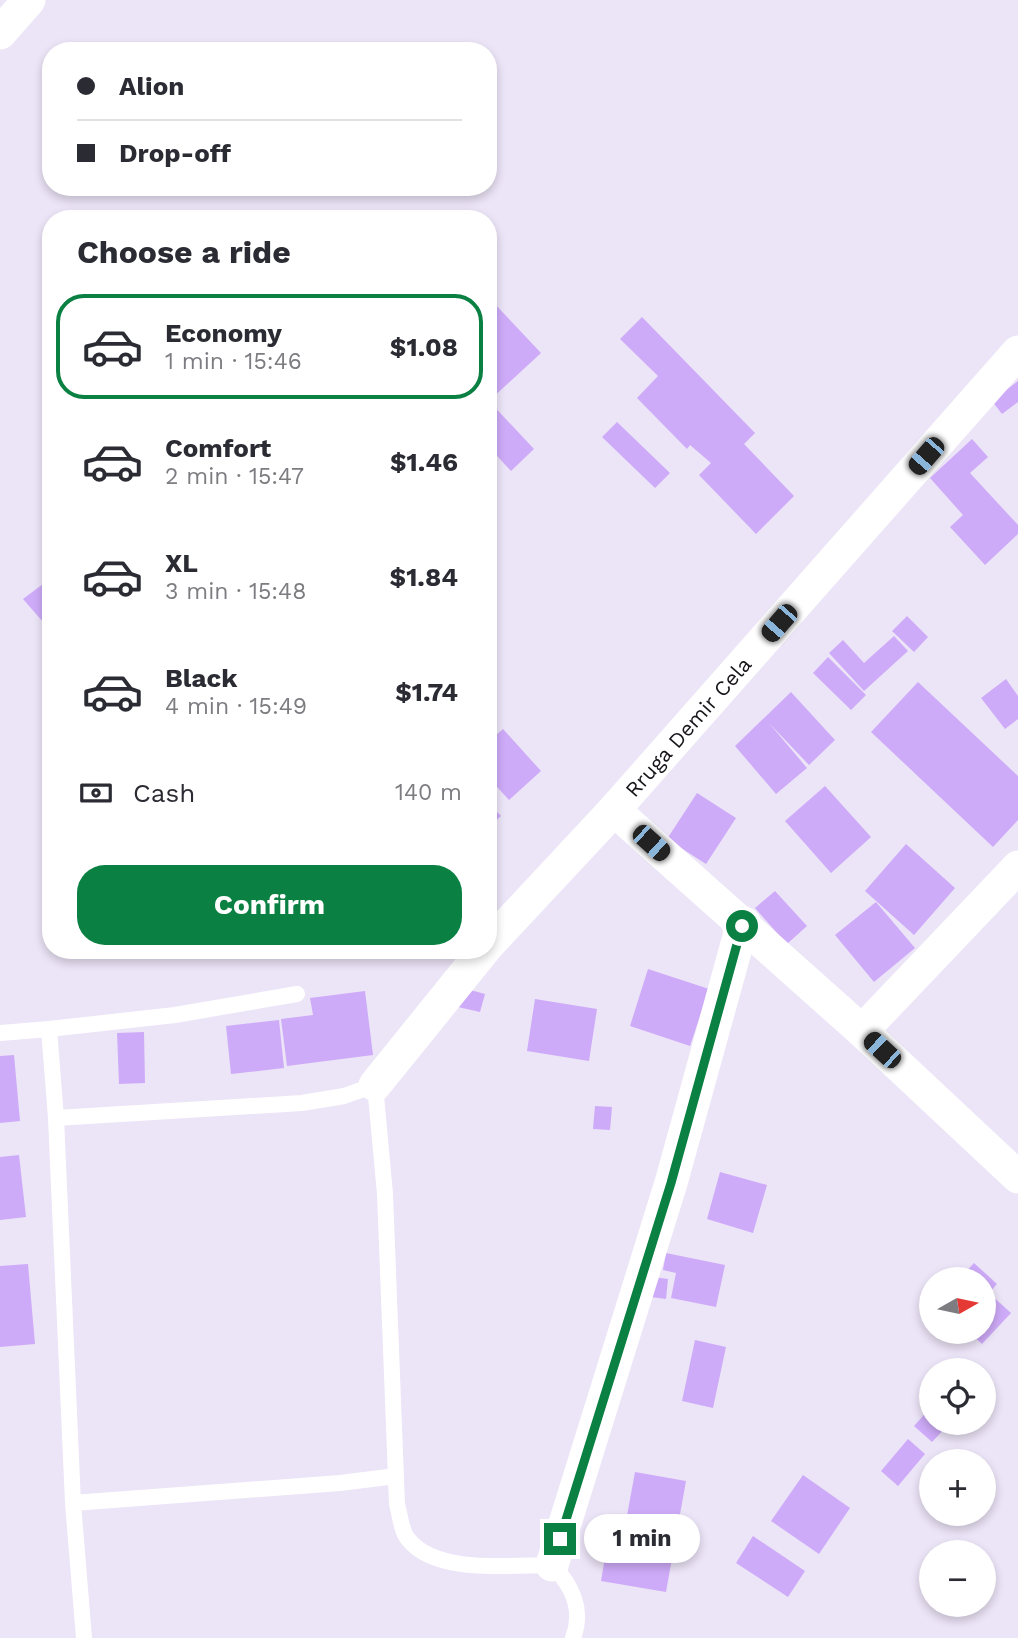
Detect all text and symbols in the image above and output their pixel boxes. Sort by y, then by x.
text: Alion [119,71,184,101]
text: Drop-off [119,138,231,168]
text: Choose a ride [77,233,291,271]
icon: car [81,315,144,378]
text: Economy [165,318,282,348]
text: $1.08 [390,332,458,362]
text: 1 min · 15:46 [165,348,302,375]
icon: car [81,430,144,493]
text: Comfort [165,433,271,463]
car [905,433,948,479]
text: $1.46 [390,447,458,477]
text: 2 min · 15:47 [165,463,304,490]
icon: car [81,545,144,608]
text: XL [165,548,198,578]
text: $1.84 [389,562,458,592]
text: 3 min · 15:48 [165,578,306,605]
car [758,600,801,646]
street label: Rruga Demir Cela [619,651,756,802]
icon: car [81,660,144,723]
text: Black [165,663,237,693]
text: $1.74 [395,677,458,707]
text: 4 min · 15:49 [165,693,307,720]
icon: cash [77,774,115,812]
text: Cash [133,778,195,808]
text: 140 m [395,779,462,806]
car [629,821,674,865]
button: Confirm [77,865,462,945]
route start [726,910,758,942]
car [860,1028,905,1072]
north arrow [919,1267,996,1344]
map controls [919,1267,996,1617]
button: locate [919,1358,996,1435]
button: + [919,1449,996,1526]
callout: 1 min [584,1514,700,1564]
route end [544,1523,576,1555]
text: 1 min [612,1525,672,1552]
button: − [919,1540,996,1617]

